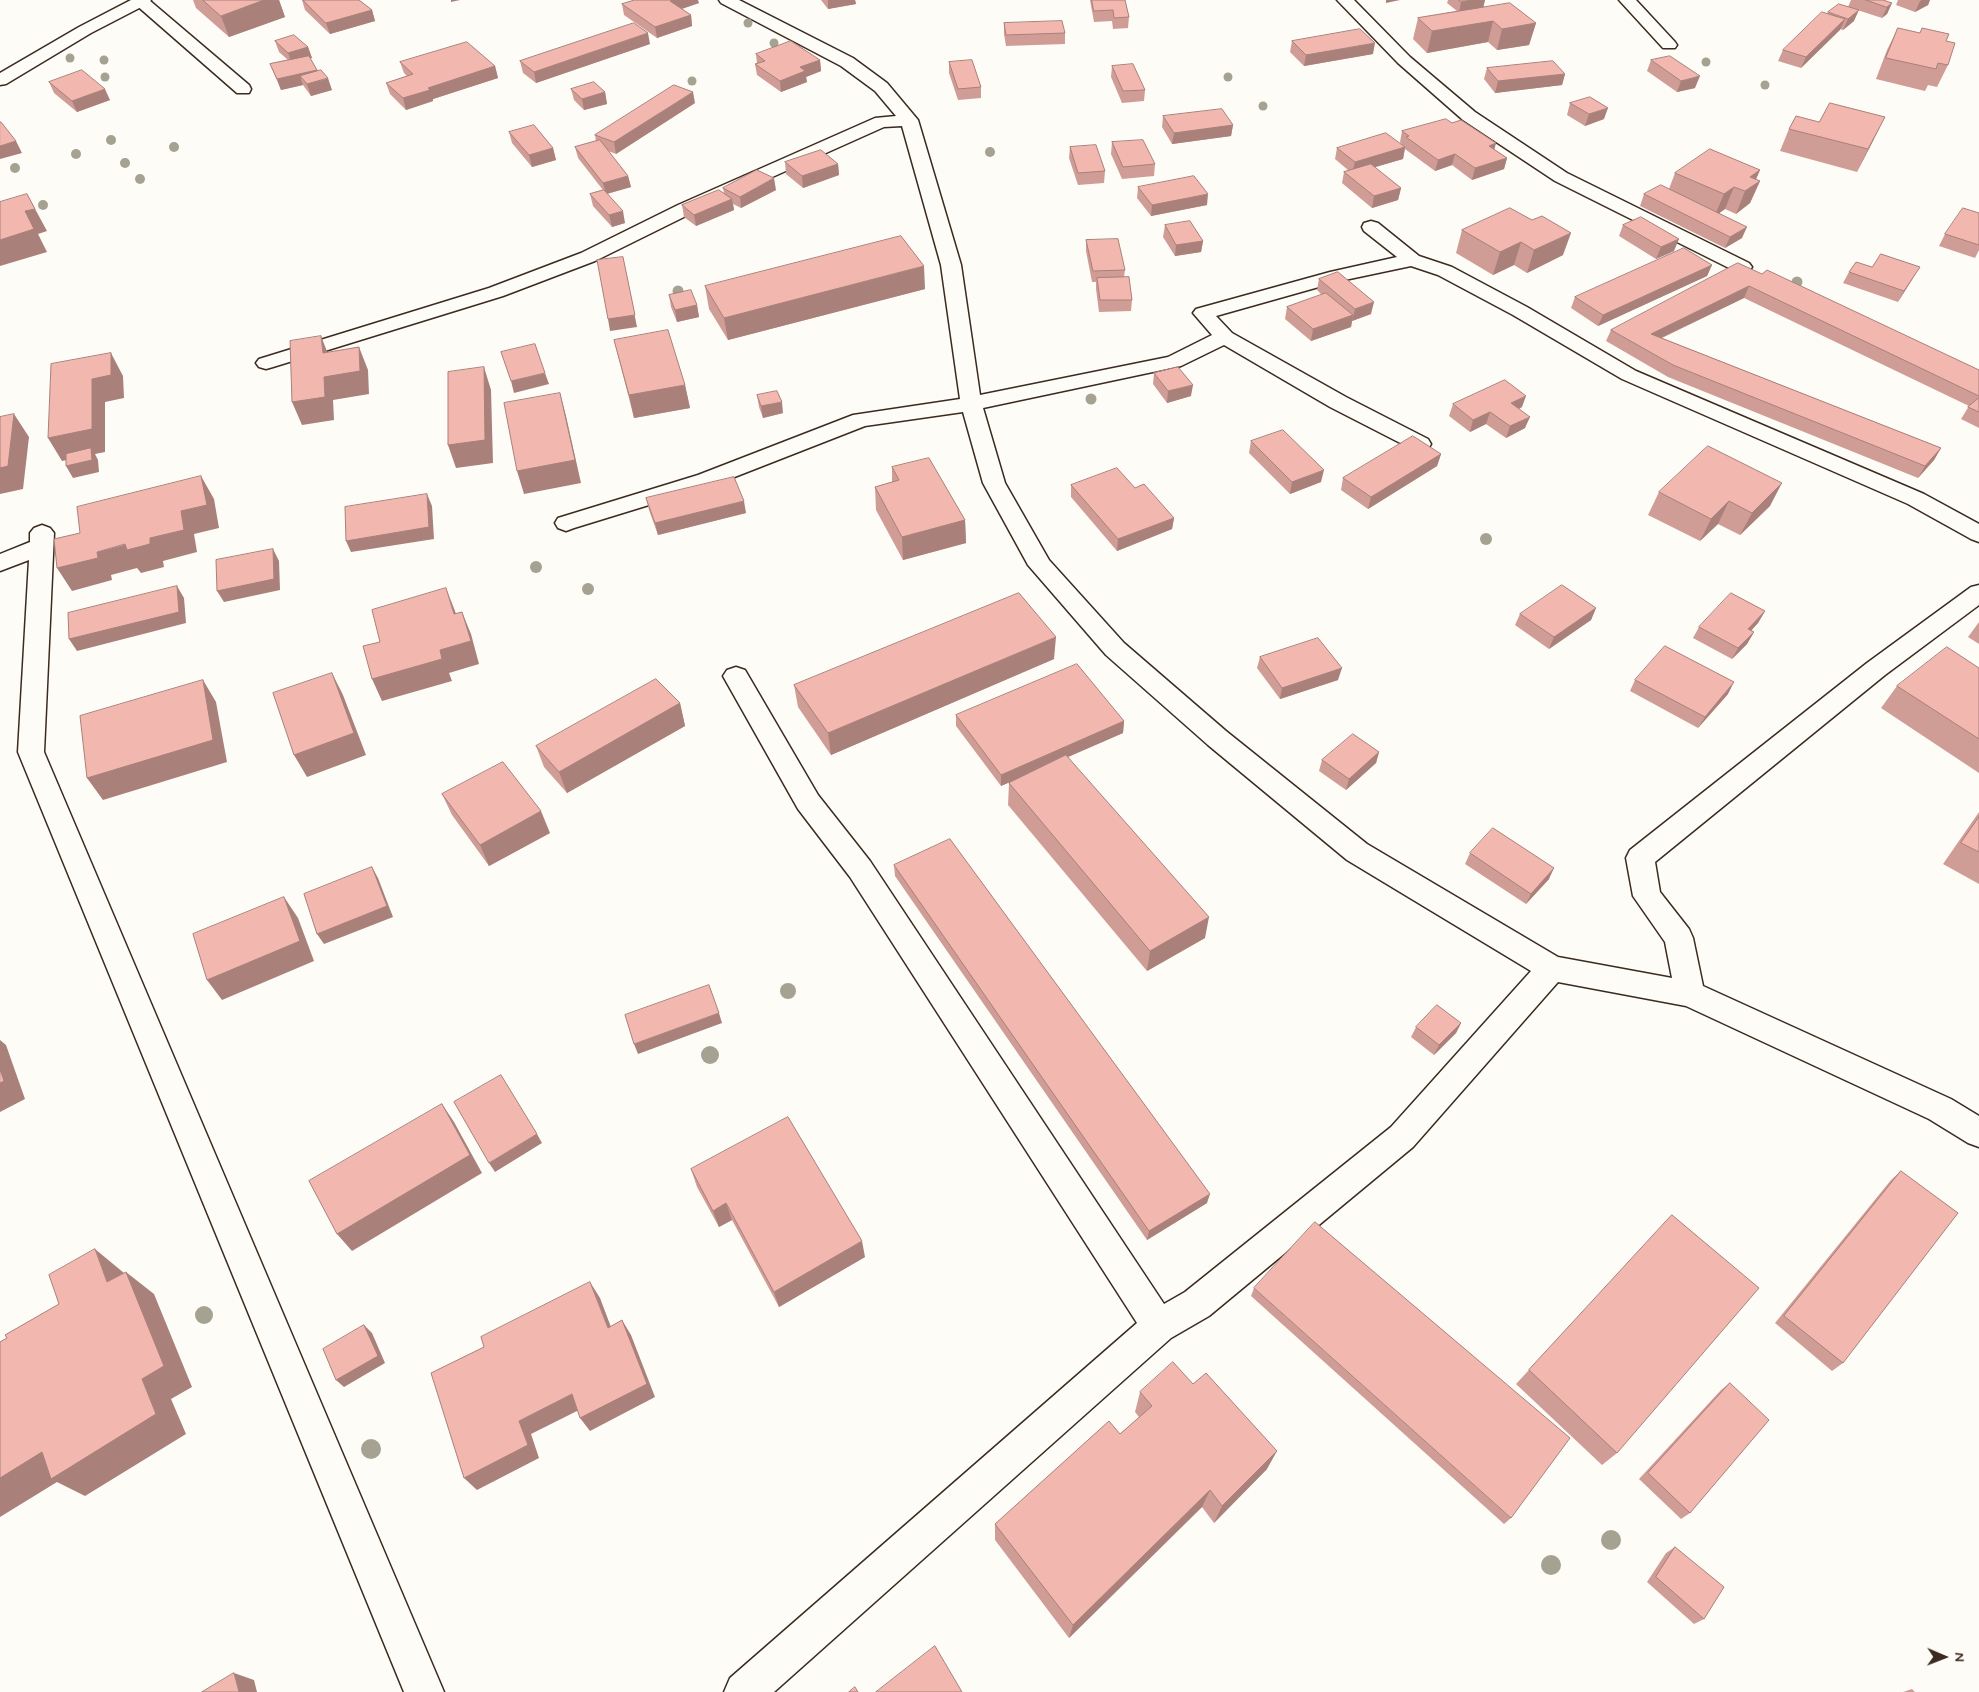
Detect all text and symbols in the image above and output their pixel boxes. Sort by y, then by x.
north arrow [1919,1632,1969,1682]
text: N [1950,1652,1968,1662]

